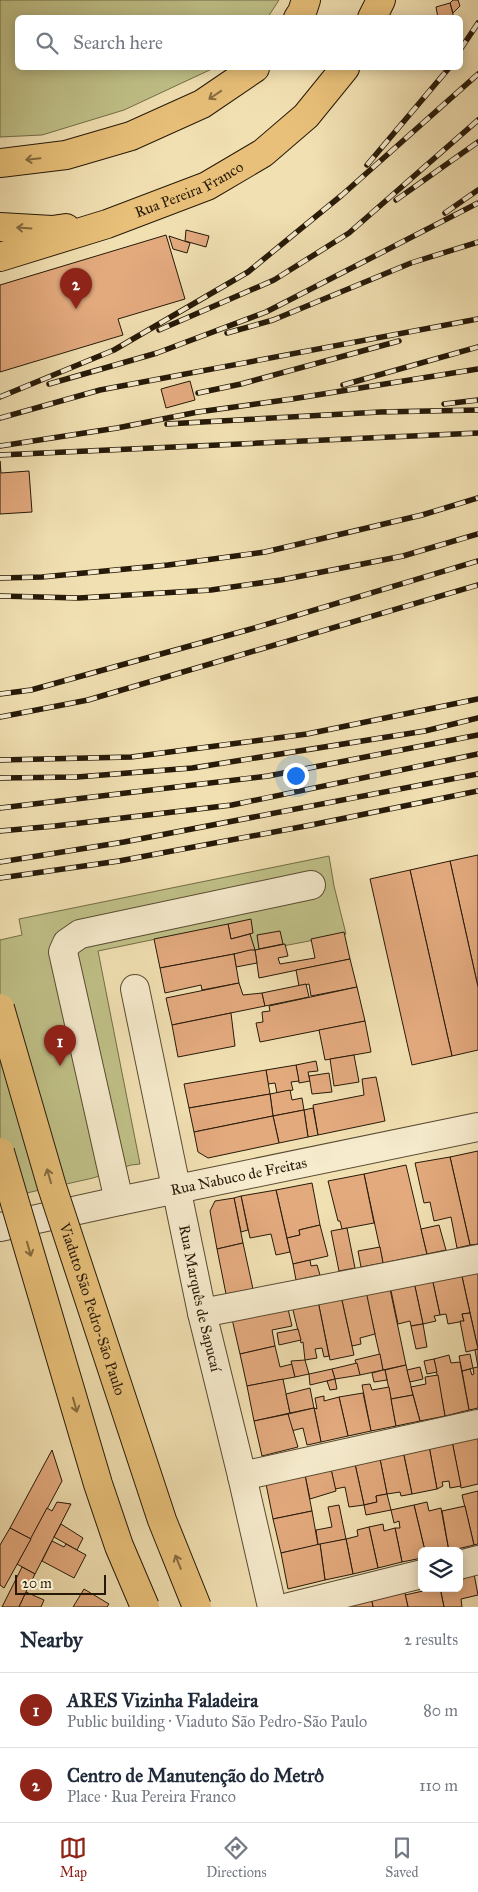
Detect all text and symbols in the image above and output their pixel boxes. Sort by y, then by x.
search box [15,15,463,70]
icon: search [33,29,61,57]
text: Search here [73,31,163,54]
one-way arrow [208,90,222,100]
one-way arrow [26,154,42,164]
street label: Rua Pereira Franco [132,157,247,222]
one-way arrow [16,224,32,233]
pin: 2 [60,268,92,309]
your location [283,763,309,789]
pin: 1 [44,1025,76,1066]
street label: Rua Nabuco de Freitas [169,1154,308,1199]
one-way arrow [43,1168,53,1184]
street label: Viaduto São Pedro-São Paulo [55,1220,129,1398]
street label: Rua Marquês de Sapucaí [175,1223,225,1374]
one-way arrow [24,1241,34,1257]
one-way arrow [70,1396,80,1412]
map controls [418,1547,463,1592]
button: layers [418,1547,463,1592]
one-way arrow [173,1555,183,1570]
scale bar [15,1572,106,1595]
text: 20 m [22,1575,52,1592]
text: Nearby [20,1627,83,1653]
text: 2 results [404,1630,458,1649]
text: ARES Vizinha Faladeira [67,1689,258,1712]
text: 1 [33,1701,39,1720]
text: 80 m [423,1701,458,1720]
text: Public building · Viaduto São Pedro-São Paulo [67,1712,367,1731]
text: Centro de Manutenção do Metrô [67,1764,324,1787]
text: 2 [32,1776,40,1795]
text: 110 m [419,1776,458,1795]
text: Place · Rua Pereira Franco [67,1787,236,1806]
tab: Map [59,1834,87,1881]
tab: Directions [206,1834,267,1881]
tab: Saved [385,1834,419,1881]

